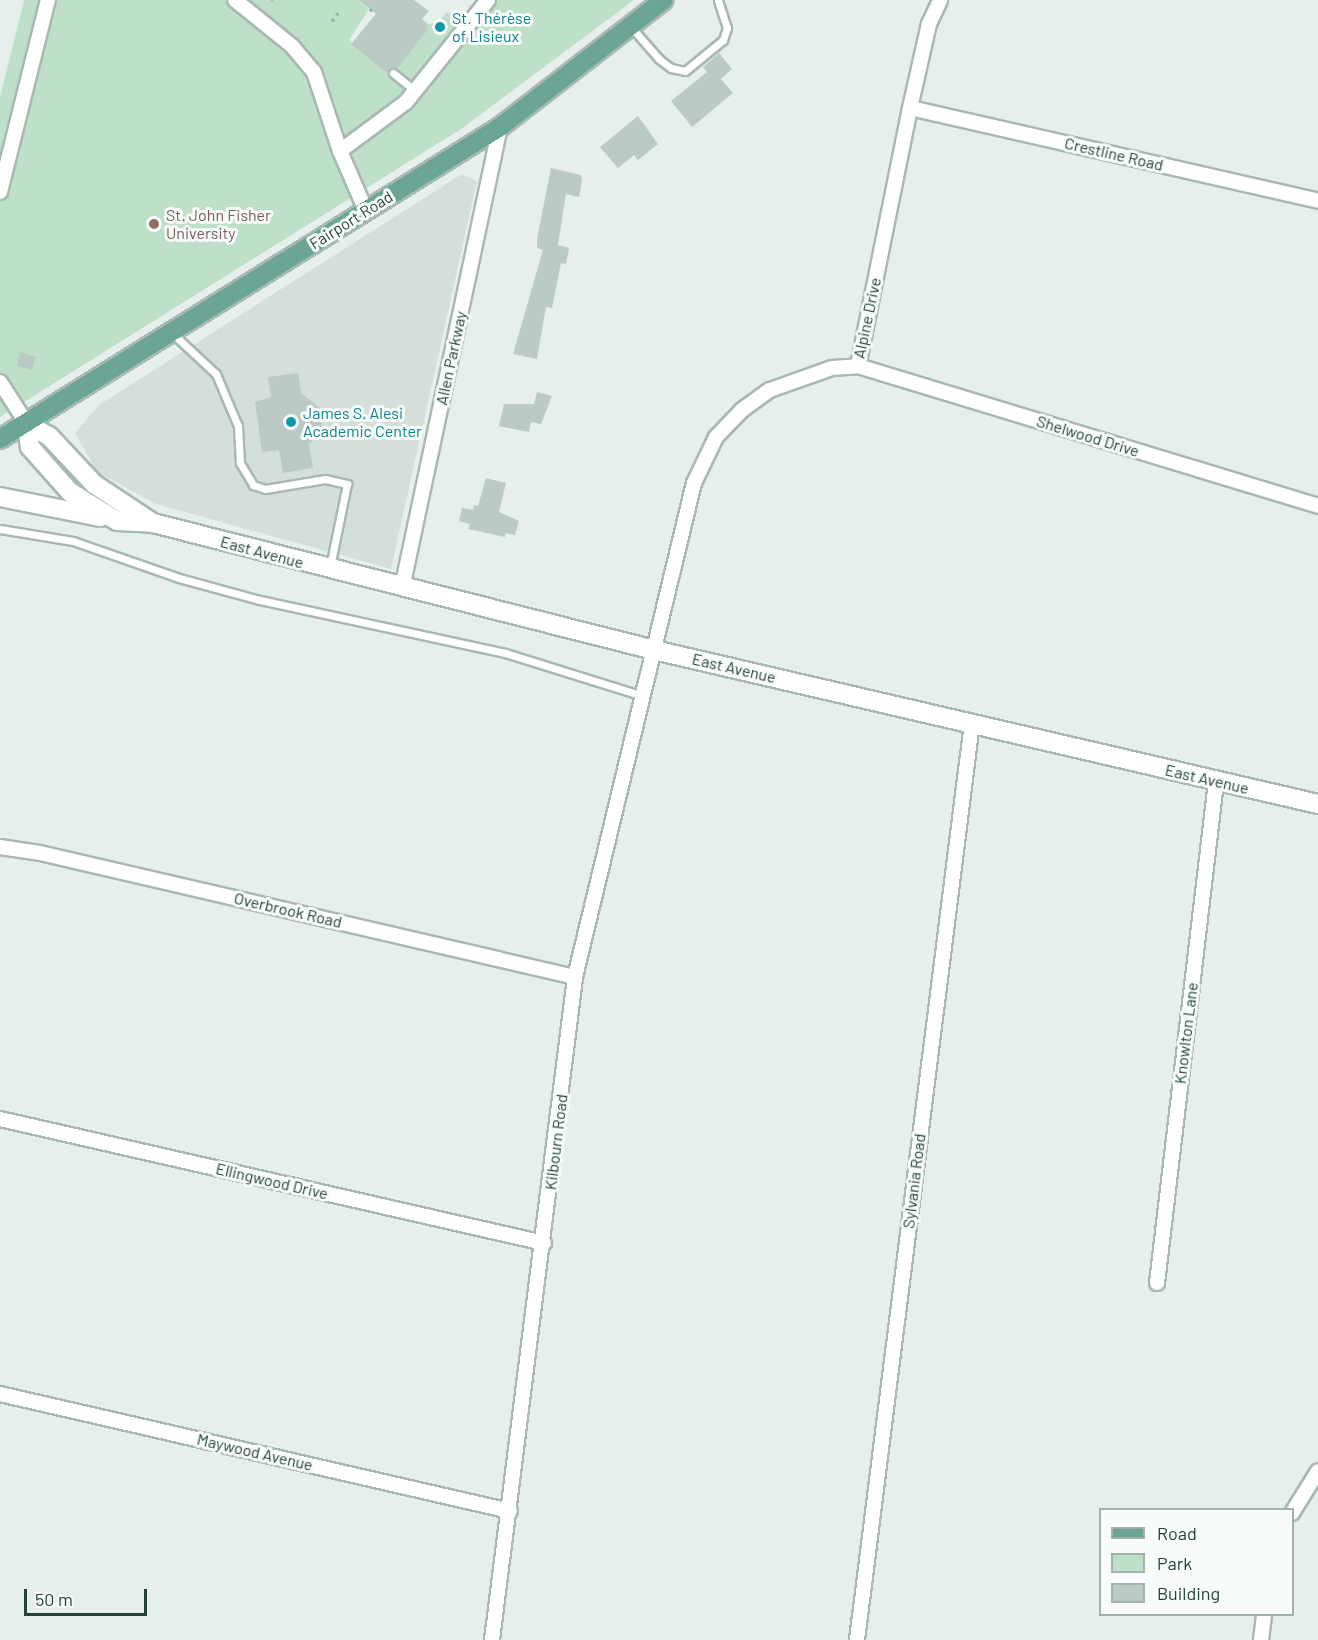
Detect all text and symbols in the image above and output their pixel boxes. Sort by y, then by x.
place label: St. Thérèse of Lisieux [452,8,531,46]
marker: St. Thérèse of Lisieux [433,20,447,34]
street label: Crestline Road [1063,133,1165,175]
street label: Fairport Road [306,187,396,253]
place label: St. John Fisher University [166,205,271,243]
marker: St. John Fisher University [147,217,161,231]
street label: Alpine Drive [849,276,885,360]
street label: Allen Parkway [432,309,470,407]
place label: James S. Alesi Academic Center [303,403,422,441]
street label: Shelwood Drive [1034,411,1142,461]
marker: James S. Alesi Academic Center [284,415,298,429]
street label: East Avenue [218,532,306,572]
street label: East Avenue [690,649,778,687]
street label: East Avenue [1163,760,1251,798]
street label: Overbrook Road [232,888,344,932]
street label: Knowlton Lane [1170,981,1202,1085]
street label: Kilbourn Road [541,1093,571,1191]
street label: Sylvania Road [899,1132,929,1230]
street label: Ellingwood Drive [214,1159,330,1203]
street label: Maywood Avenue [195,1429,315,1475]
legend [1099,1508,1294,1616]
text: Road [1157,1522,1197,1544]
text: Park [1157,1552,1192,1574]
scale bar [27,1577,150,1615]
text: Building [1157,1582,1220,1604]
text: 50 m [35,1588,73,1610]

